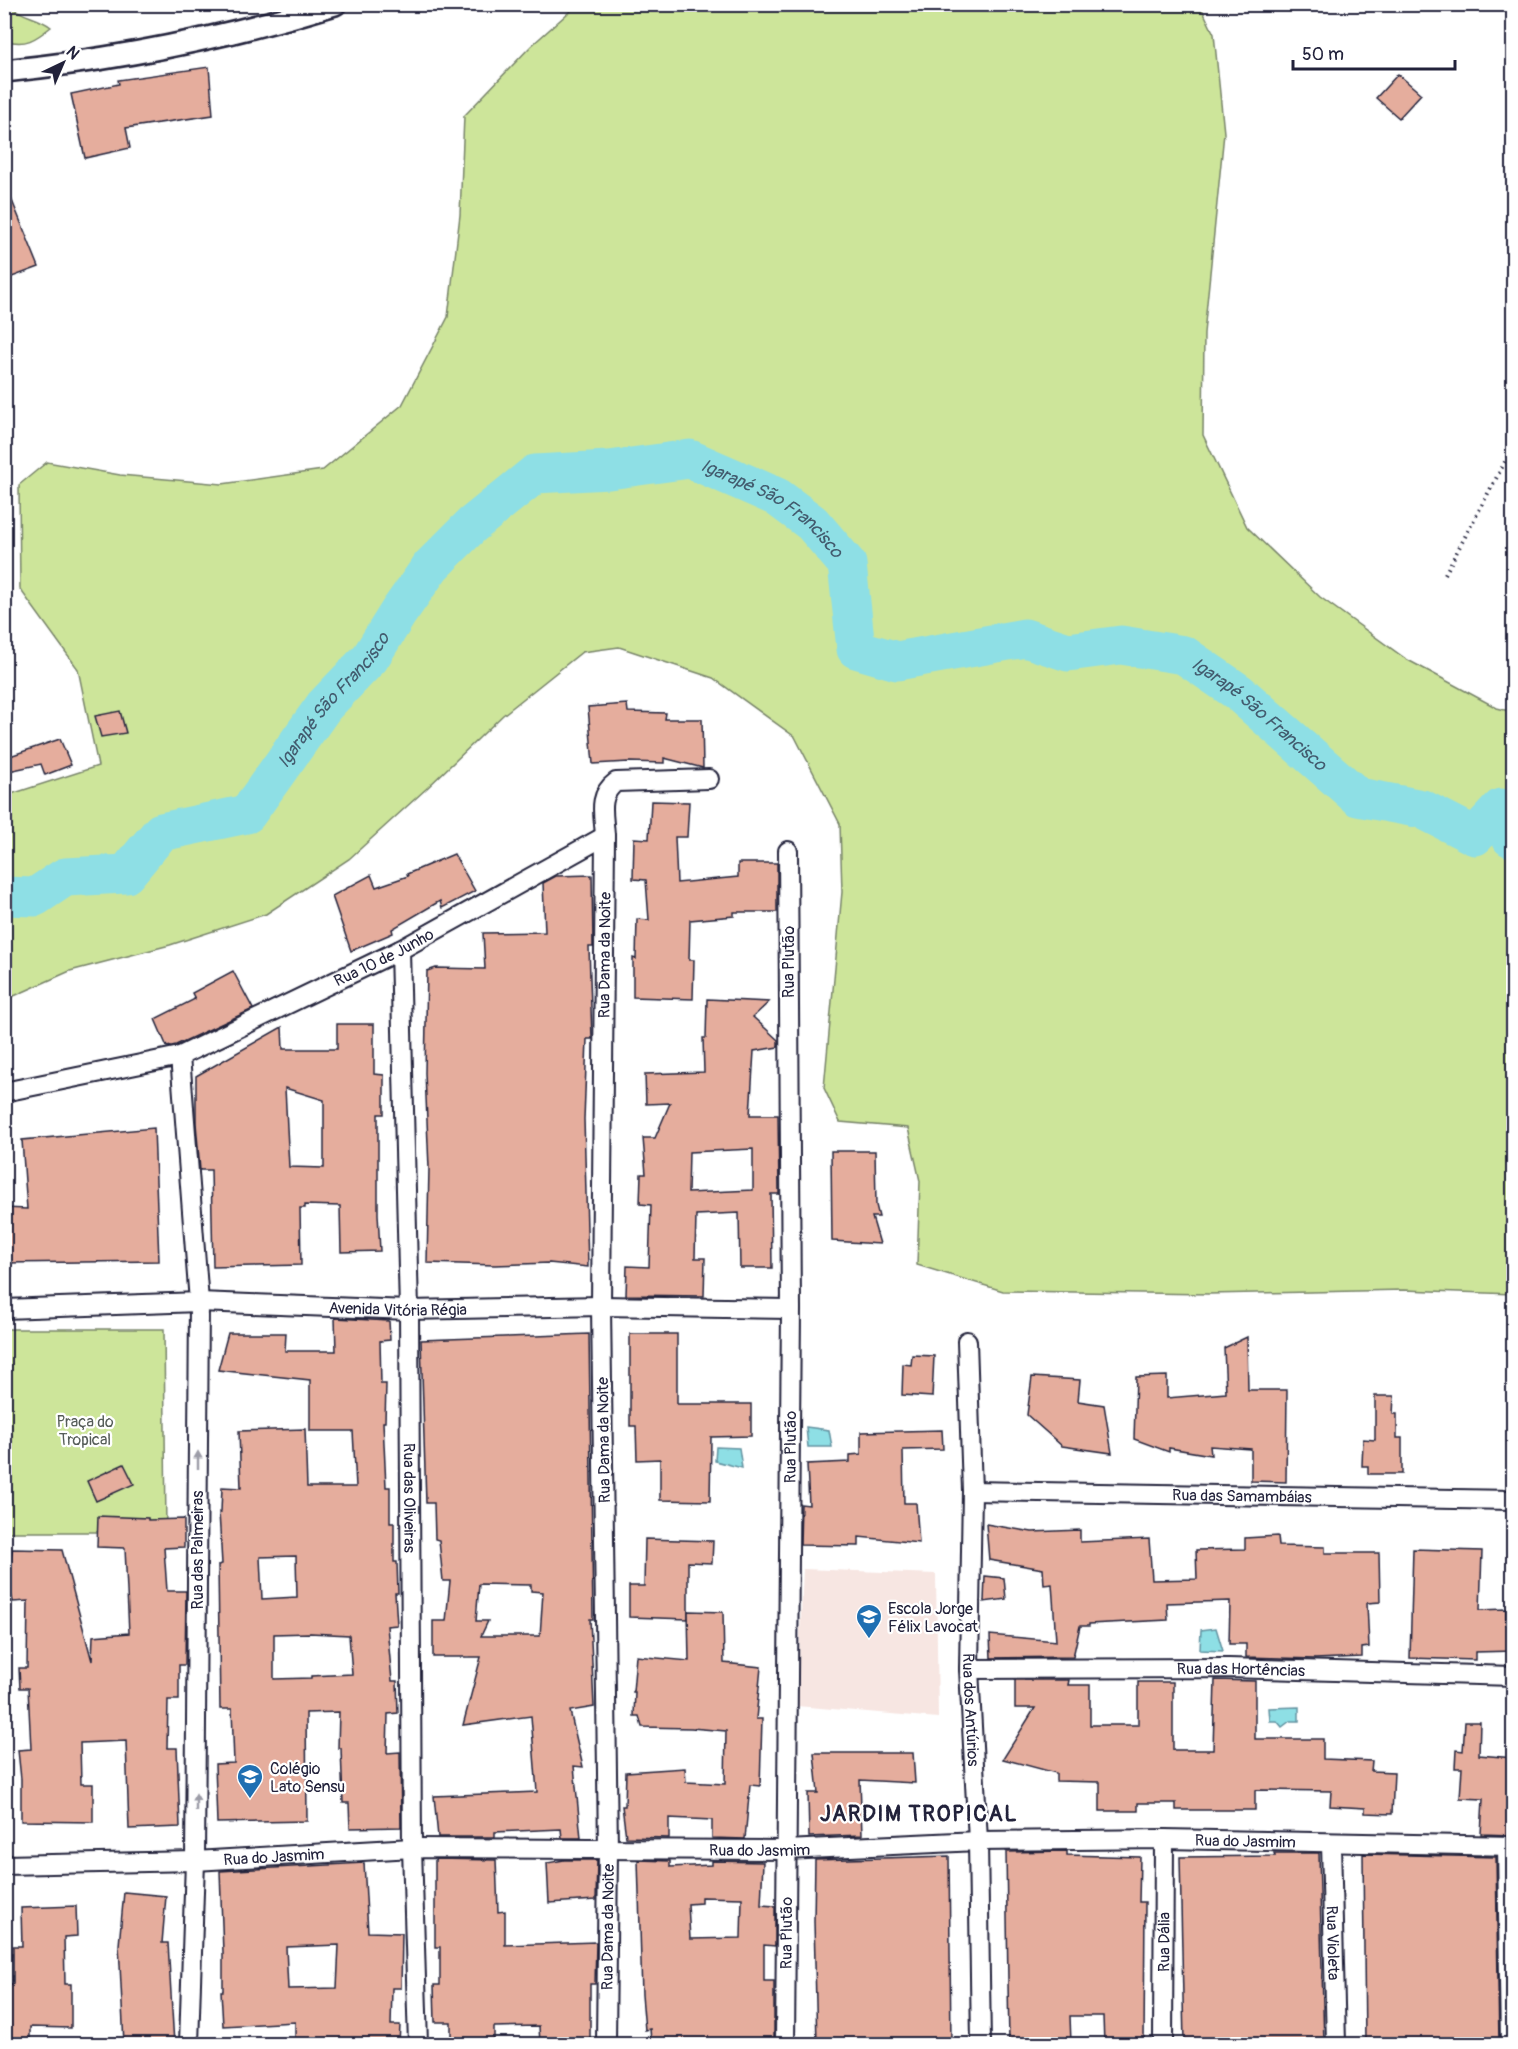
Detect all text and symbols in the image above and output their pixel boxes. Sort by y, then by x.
north arrow [33,33,93,93]
scale bar [1293,33,1455,71]
text: N [62,42,84,64]
text: 50 m [1302,43,1344,66]
water label: Igarapé São Francisco [697,454,848,564]
water label: Igarapé São Francisco [273,627,396,772]
water label: Igarapé São Francisco [1187,653,1332,777]
street label: Rua Dama da Noite [594,892,616,1018]
street label: Rua 10 de Junho [331,924,438,991]
street label: Rua Plutão [779,925,799,998]
street label: Avenida Vitória Régia [328,1298,467,1321]
street label: Rua Dama da Noite [593,1377,615,1503]
street label: Rua Plutão [781,1410,801,1483]
park label: Praça do Tropical [57,1412,114,1450]
street label: Rua das Oliveiras [399,1443,419,1553]
one-way arrow [193,1451,203,1470]
street label: Rua das Samambáias [1172,1485,1312,1508]
street label: Rua das Palmeiras [188,1491,208,1609]
place label: Escola Jorge Félix Lavocat [888,1599,979,1637]
school or university icon: Escola Jorge Félix Lavocat [854,1602,884,1640]
street label: Rua dos Antúrios [958,1653,983,1767]
street label: Rua das Hortências [1177,1659,1305,1681]
place label: Colégio Lato Sensu [270,1759,345,1797]
school or university icon: Colégio Lato Sensu [235,1762,265,1800]
one-way arrow [191,1793,201,1812]
district label: JARDIM TROPICAL [820,1800,1018,1828]
street label: Rua do Jasmim [1195,1831,1296,1853]
street label: Rua do Jasmim [709,1840,811,1861]
street label: Rua do Jasmim [223,1844,325,1870]
street label: Rua Dama da Noite [598,1864,619,1990]
street label: Rua Plutão [777,1896,797,1969]
street label: Rua Violeta [1322,1905,1343,1981]
street label: Rua Dália [1154,1912,1175,1972]

